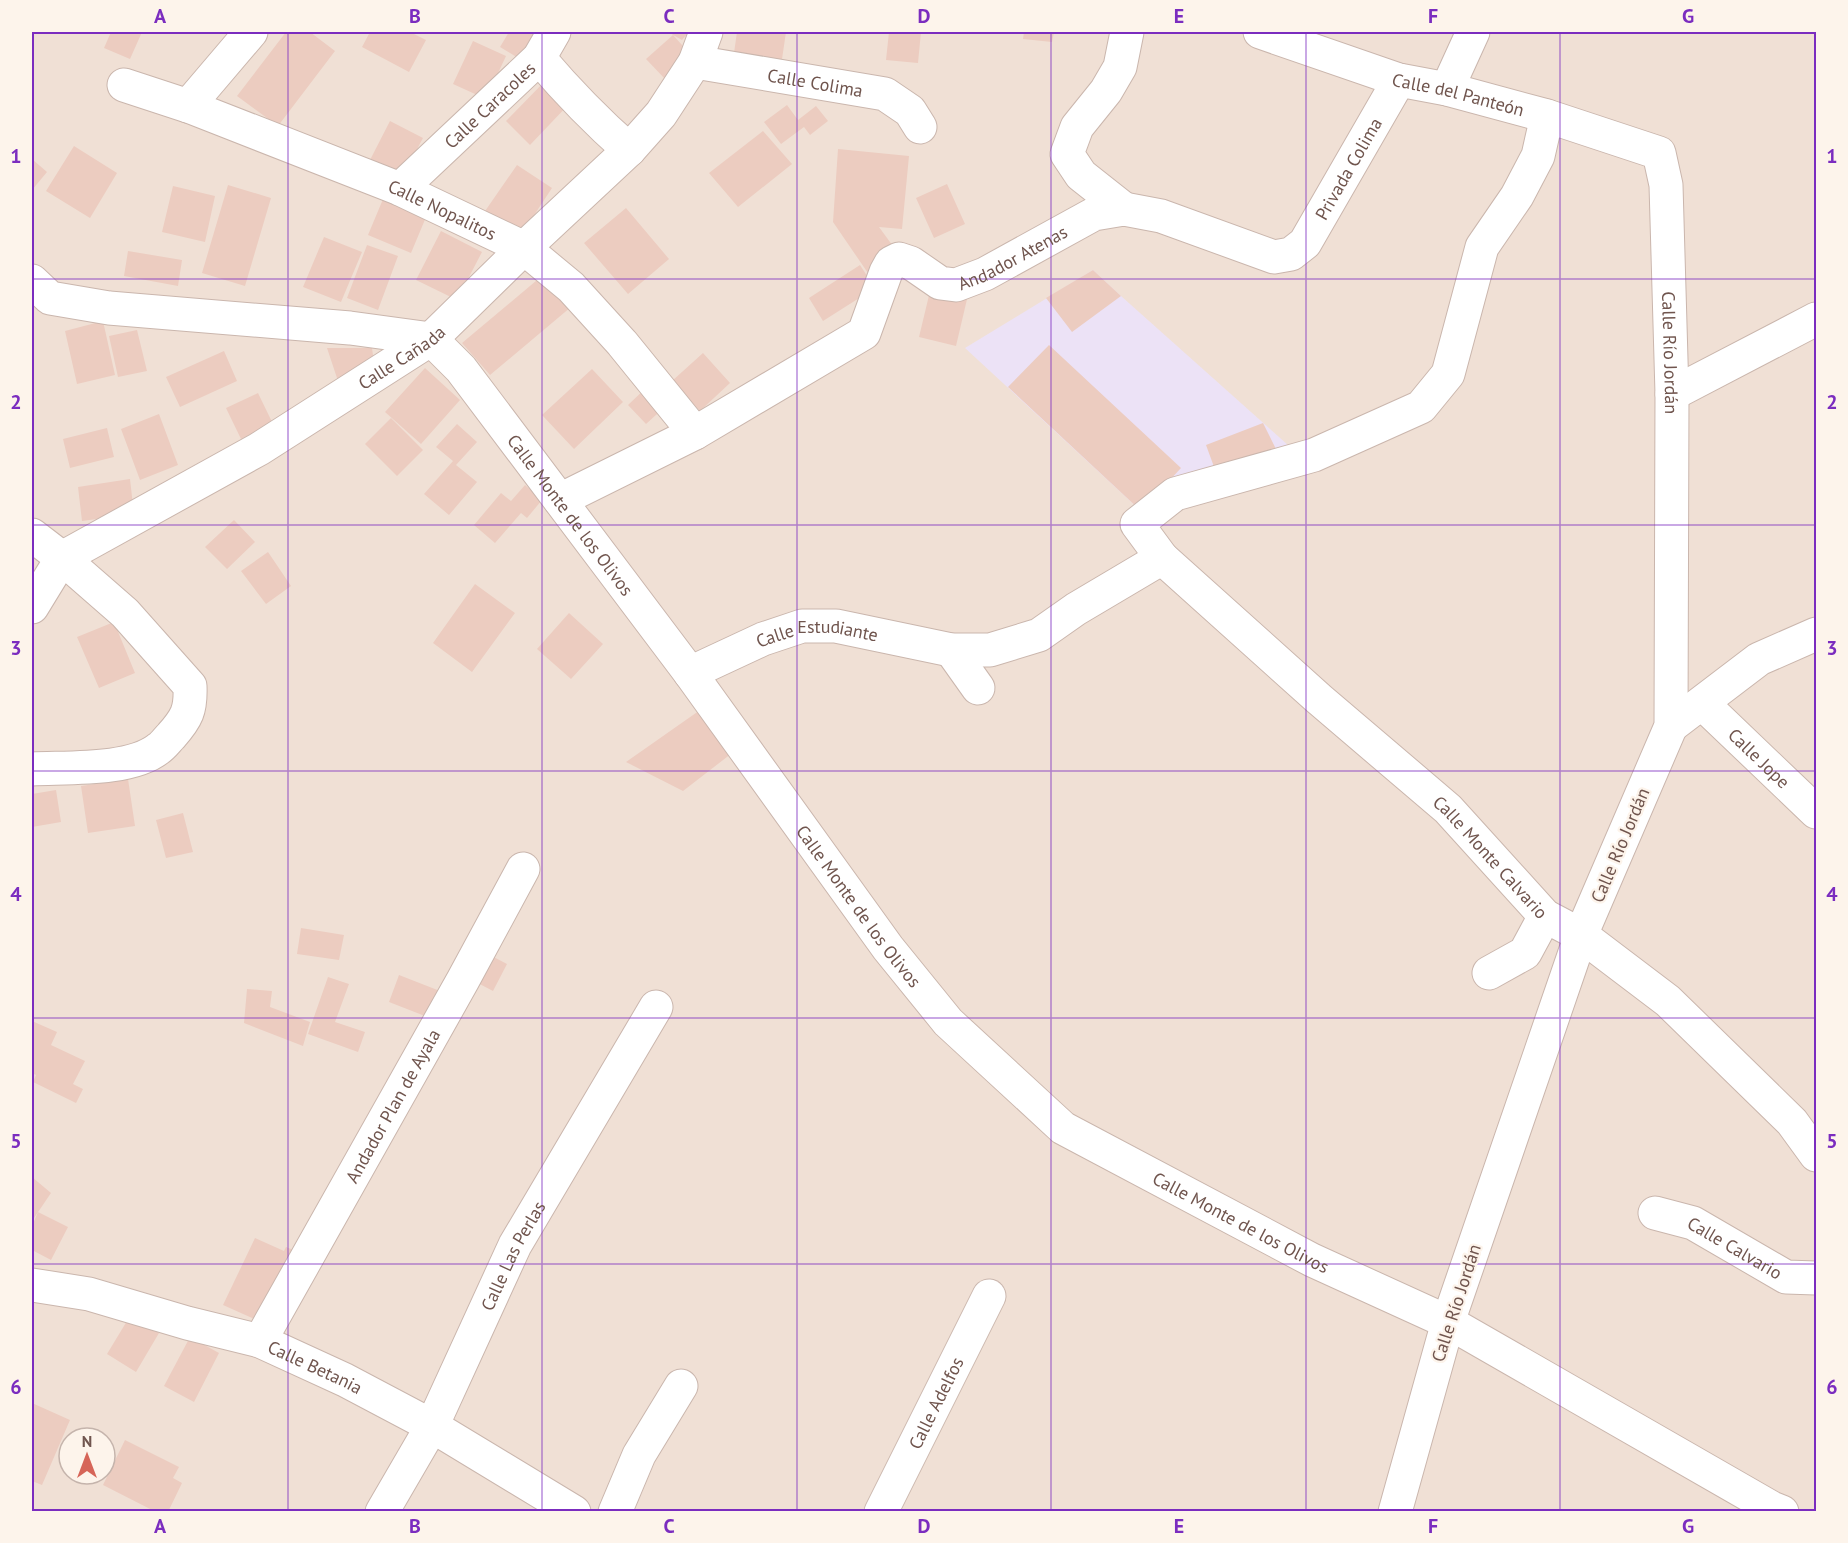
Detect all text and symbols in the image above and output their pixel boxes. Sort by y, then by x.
text: A [154,3,167,29]
text: B [409,3,421,29]
text: C [663,3,675,29]
text: D [918,3,931,29]
text: E [1174,3,1184,29]
text: F [1428,3,1438,29]
text: G [1682,3,1694,29]
street label: Calle Caracoles [439,56,540,153]
street label: Calle Colima [766,63,865,102]
street label: Calle del Panteón [1389,67,1527,121]
street label: Privada Colima [1309,113,1387,224]
text: 1 [10,143,22,169]
text: 1 [1826,143,1838,169]
street label: Calle Nopalitos [385,174,500,245]
street label: Andador Atenas [954,220,1071,295]
street label: Calle Río Jordán [1658,291,1684,414]
street label: Calle Cañada [353,320,450,394]
text: 2 [10,389,22,415]
text: 2 [1826,389,1838,415]
street label: Calle Monte de los Olivos [503,429,639,600]
street label: Calle Estudiante [752,615,880,652]
text: 3 [10,635,22,661]
text: 3 [1826,635,1838,661]
street label: Calle Jope [1724,723,1795,793]
street label: Calle Río Jordán [1585,784,1655,906]
street label: Calle Monte Calvario [1429,790,1553,923]
street label: Calle Monte de los Olivos [792,820,927,992]
text: 4 [10,881,22,907]
text: 4 [1826,881,1838,907]
street label: Andador Plan de Ayala [340,1025,445,1187]
text: 5 [10,1128,22,1154]
text: 5 [1826,1128,1838,1154]
street label: Calle Monte de los Olivos [1149,1166,1333,1278]
street label: Calle Las Perlas [475,1197,550,1314]
street label: Calle Calvario [1684,1211,1787,1284]
street label: Calle Río Jordán [1426,1241,1486,1365]
street label: Calle Betania [264,1335,367,1399]
street label: Calle Adelfos [903,1353,968,1453]
text: 6 [10,1374,22,1400]
text: 6 [1826,1374,1838,1400]
north arrow [57,1426,117,1486]
text: N [82,1431,92,1451]
text: A [154,1513,167,1539]
text: B [409,1513,421,1539]
text: C [663,1513,675,1539]
text: D [918,1513,931,1539]
text: E [1174,1513,1184,1539]
text: F [1428,1513,1438,1539]
text: G [1682,1513,1694,1539]

